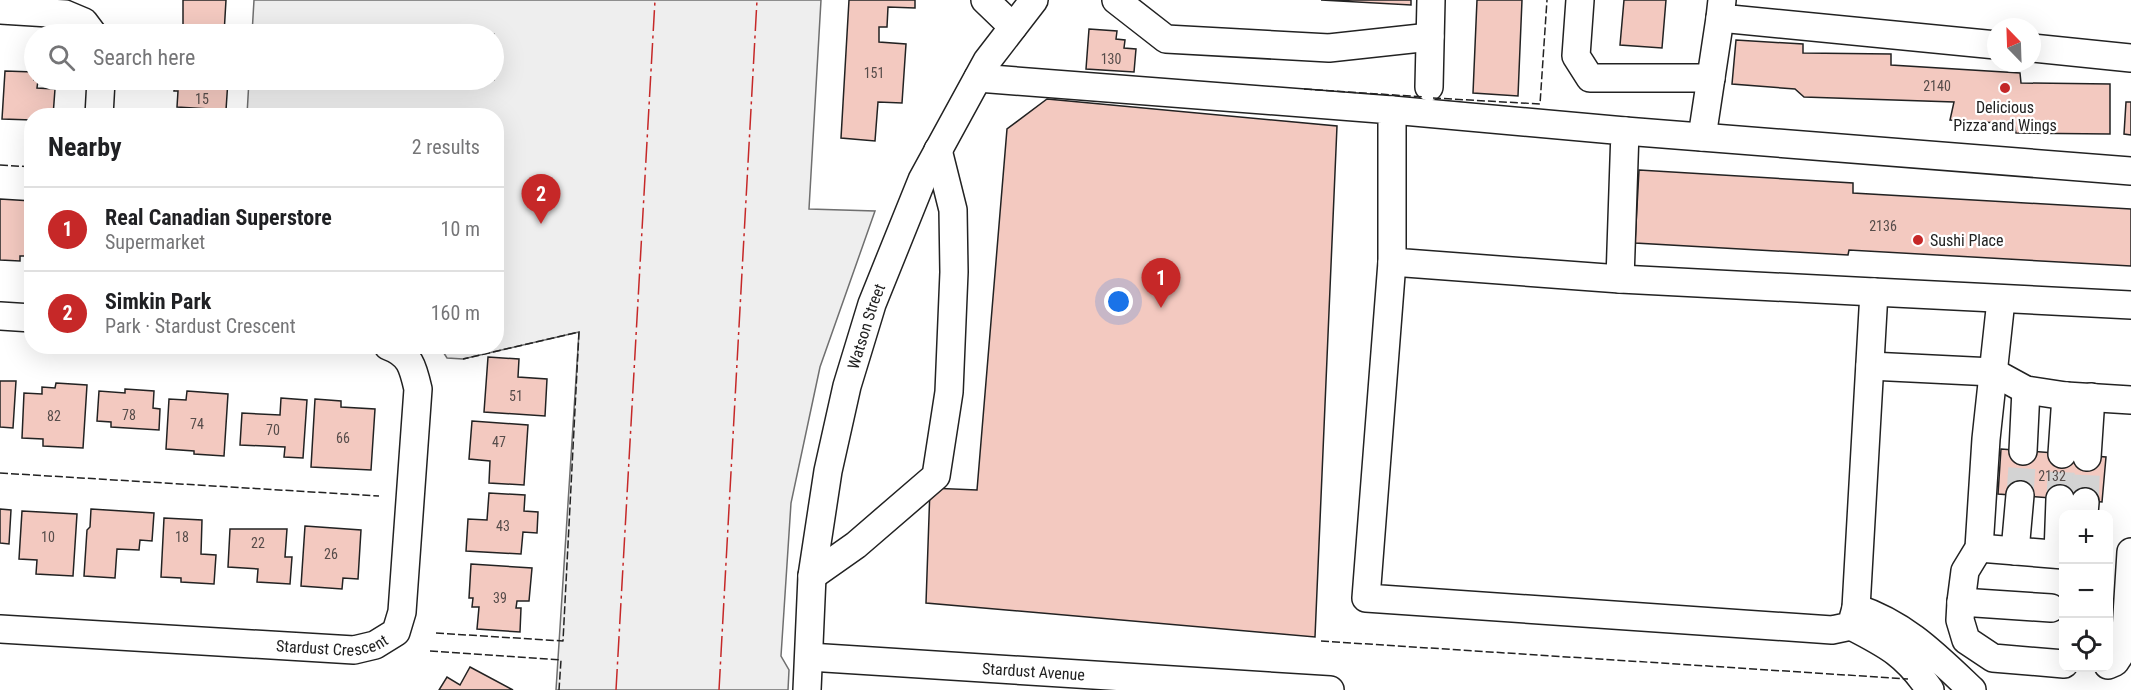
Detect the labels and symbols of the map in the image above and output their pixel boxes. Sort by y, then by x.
north arrow [1987,18,2041,72]
house number: 130 [1101,51,1121,67]
house number: 151 [864,65,884,81]
house number: 2140 [1923,78,1951,94]
marker: Delicious Pizza and Wings [1998,81,2012,95]
house number: 15 [195,91,209,107]
place label: Delicious Pizza and Wings [1953,98,2057,135]
pin: 2 [522,174,560,224]
house number: 2136 [1869,218,1897,234]
place label: Sushi Place [1930,231,2004,250]
marker: Sushi Place [1911,233,1925,247]
pin: 1 [1142,258,1180,308]
street label: Watson Street [844,281,889,371]
your location [1104,287,1133,316]
house number: 51 [509,388,523,404]
house number: 78 [122,407,136,423]
house number: 82 [47,408,61,424]
house number: 74 [190,416,204,432]
house number: 70 [266,422,280,438]
house number: 66 [336,430,350,446]
house number: 47 [492,434,506,450]
house number: 2132 [2038,468,2066,484]
house number: 43 [496,518,510,534]
house number: 10 [41,529,55,545]
house number: 18 [175,529,189,545]
house number: 22 [251,535,265,551]
house number: 26 [324,546,338,562]
house number: 39 [493,590,507,606]
street label: Stardust Crescent [276,630,392,660]
street label: Stardust Avenue [982,659,1085,684]

